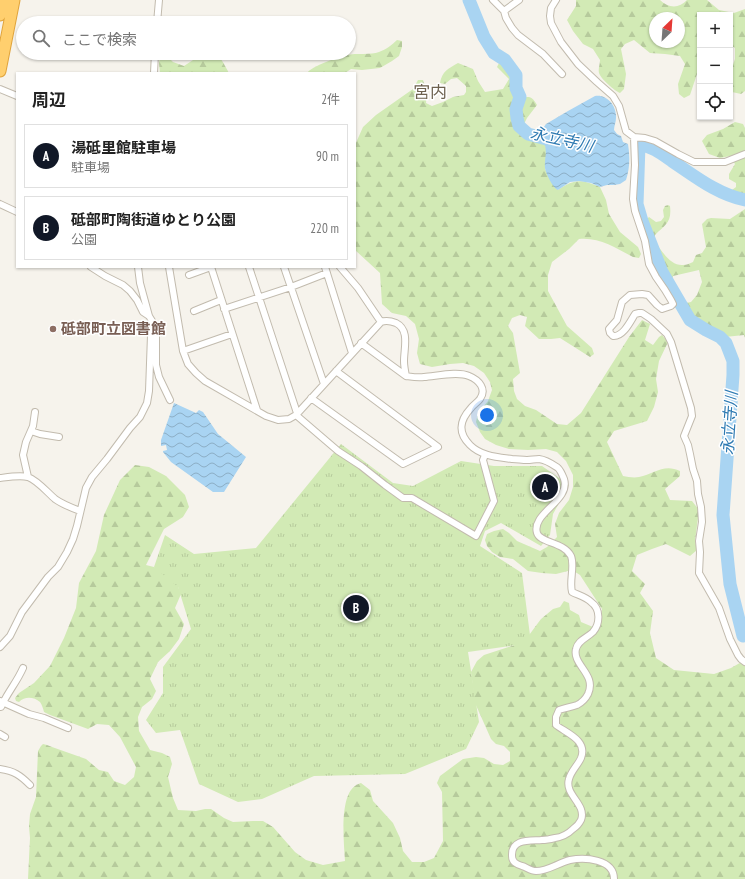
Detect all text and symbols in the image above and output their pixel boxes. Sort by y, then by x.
north arrow [649,12,685,48]
map controls [697,12,733,120]
button: + [697,12,733,48]
search box [16,16,356,60]
icon: search [30,27,52,49]
text: ここで検索 [62,30,137,49]
button: − [697,48,733,84]
district label: 宮内 [413,81,447,103]
button: locate [697,84,733,120]
text: 周辺 [32,89,66,111]
text: 2件 [321,91,340,108]
water label: 永立寺川 [529,122,597,156]
text: 湯砥里館駐車場 [71,138,176,157]
text: A [43,148,49,165]
text: 90 m [316,148,339,165]
text: 駐車場 [71,159,110,176]
text: 砥部町陶街道ゆとり公園 [71,210,236,229]
text: B [43,220,49,237]
text: 220 m [310,220,339,237]
text: 公園 [71,231,97,248]
place label: 砥部町立図書館 [61,319,166,338]
marker: 砥部町立図書館 [48,324,58,334]
water label: 永立寺川 [717,388,741,456]
your location [477,405,497,425]
pin: A [532,472,558,502]
pin: B [343,593,369,623]

